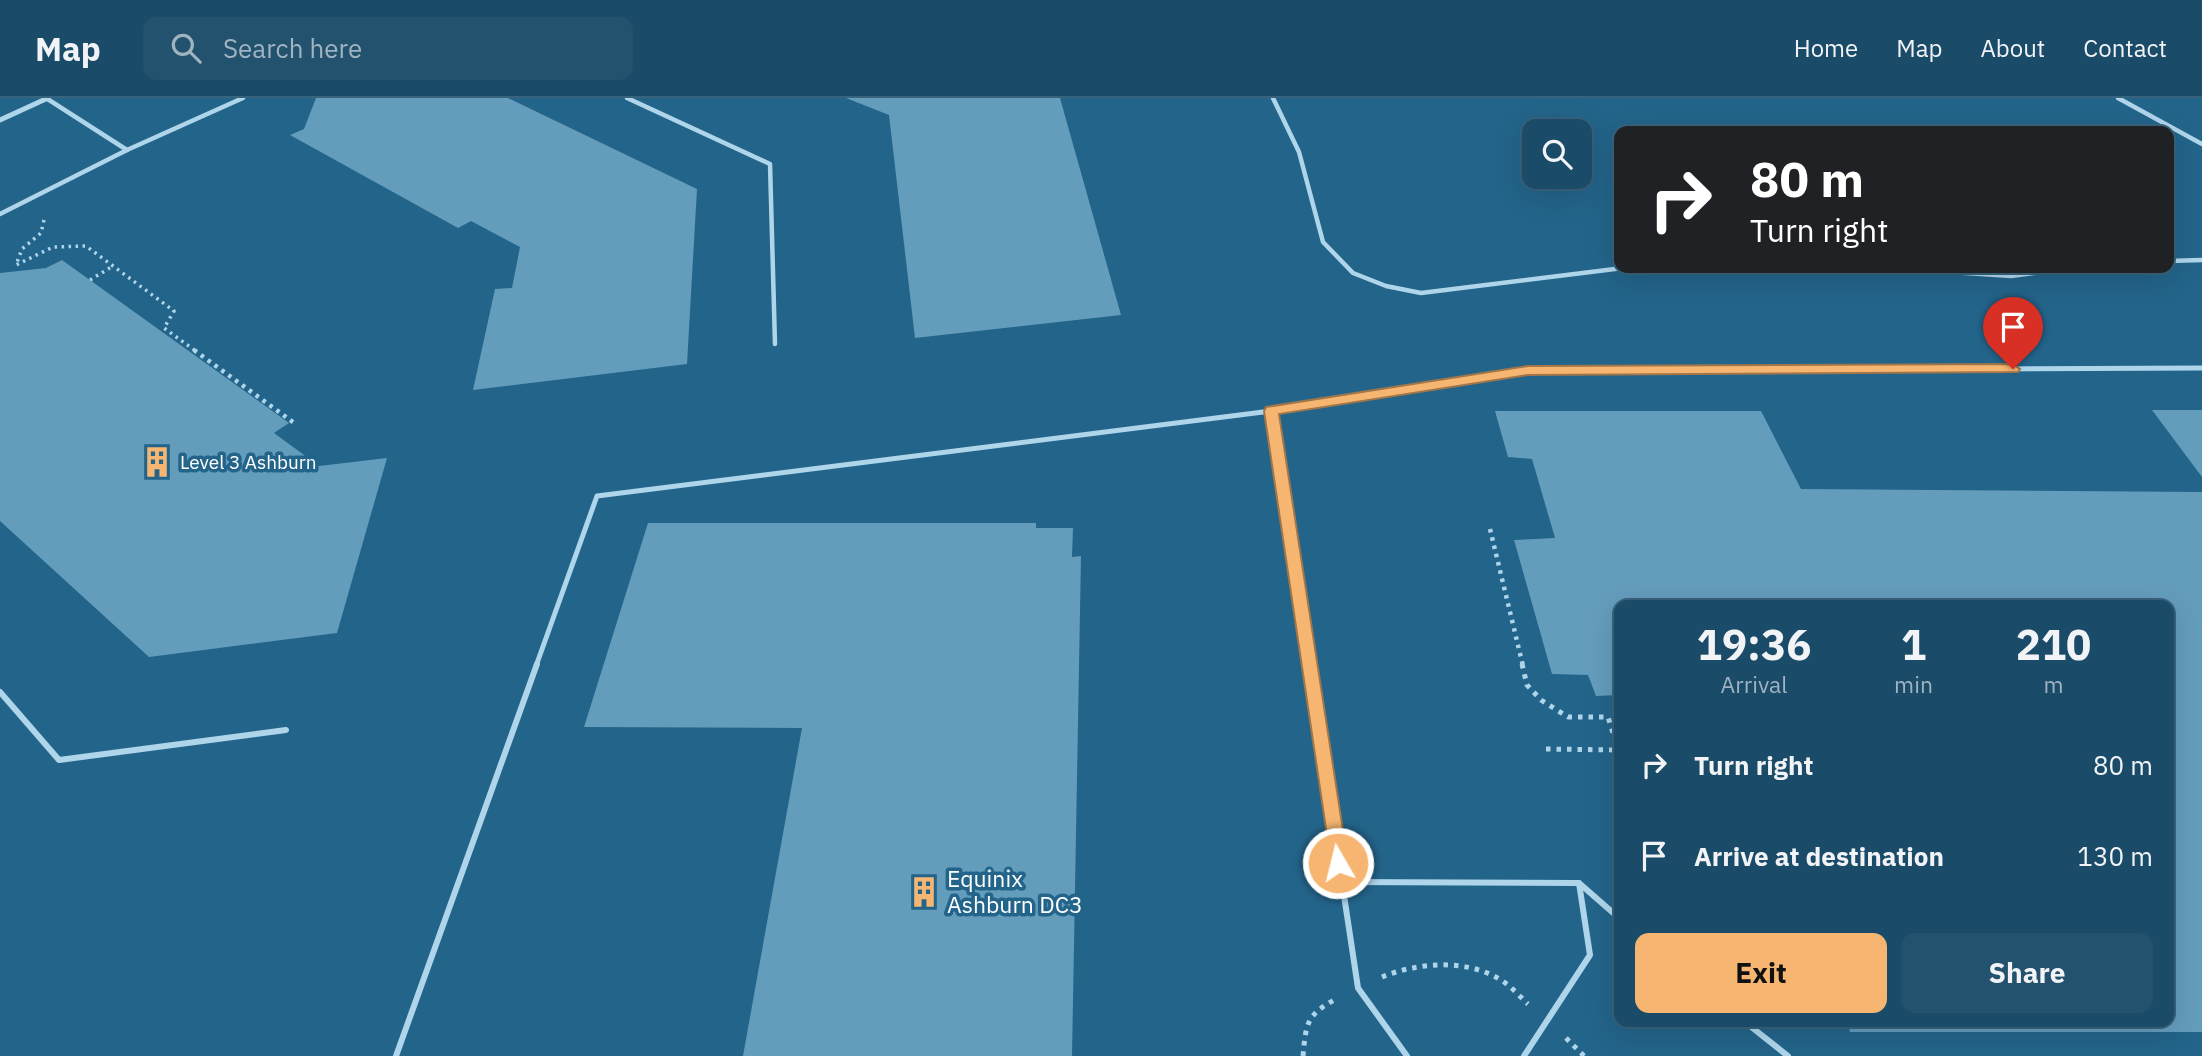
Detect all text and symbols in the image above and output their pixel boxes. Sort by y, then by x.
search box [143,17,633,80]
text: Map [35,27,101,70]
icon: search [167,29,205,67]
text: Search here [223,31,362,65]
text: Home [1794,32,1858,64]
text: Map [1896,32,1942,64]
text: About [1980,32,2045,64]
text: Contact [2083,32,2167,64]
map controls [1522,119,1592,189]
button: search [1522,119,1592,189]
text: 80 m [1750,147,1864,210]
icon: right [1635,154,1726,245]
text: Turn right [1750,209,1888,251]
pin [1983,297,2043,369]
icon: arrive [1994,308,2032,346]
building icon: Level 3 Ashburn [140,445,174,479]
place label: Level 3 Ashburn [180,450,317,474]
text: 19:36 [1697,617,1811,672]
text: 1 [1901,617,1926,672]
text: 210 [2016,617,2091,672]
text: Arrival [1721,669,1788,699]
text: min [1894,669,1933,699]
text: m [2043,669,2064,699]
icon: right [1635,746,1673,784]
text: Turn right [1694,748,1813,782]
text: 80 m [2093,748,2153,782]
position arrow [1301,826,1375,900]
icon: arrive [1635,837,1673,875]
text: Arrive at destination [1694,839,1944,873]
text: 130 m [2077,839,2153,873]
place label: Equinix Ashburn DC3 [947,863,1083,919]
building icon: Equinix Ashburn DC3 [907,875,941,909]
button: Exit [1635,933,1887,1013]
button: Share [1901,933,2153,1013]

